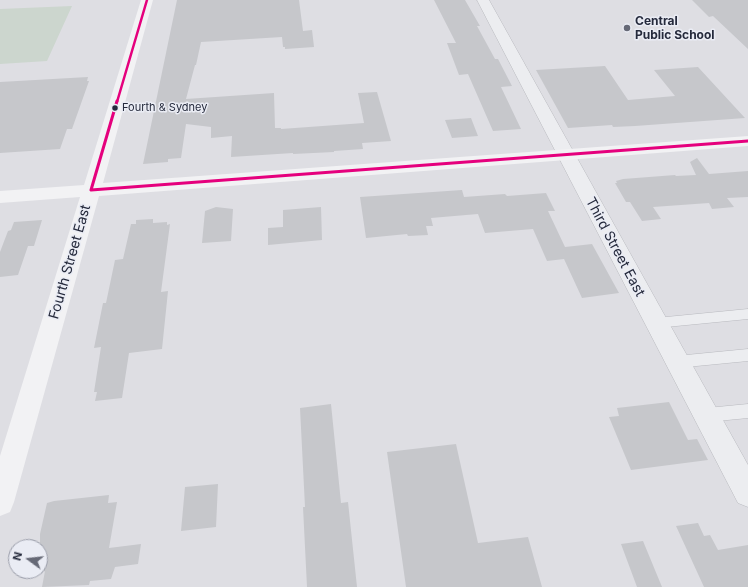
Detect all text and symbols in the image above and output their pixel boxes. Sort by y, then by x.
place label: Central Public School [635,14,715,42]
marker: Central Public School [622,23,632,33]
place label: Fourth & Sydney [122,101,207,115]
marker: Fourth & Sydney [110,103,120,113]
street label: Third Street East [582,195,648,299]
street label: Fourth Street East [46,203,94,321]
north arrow [8,539,48,579]
text: N [10,550,25,562]

